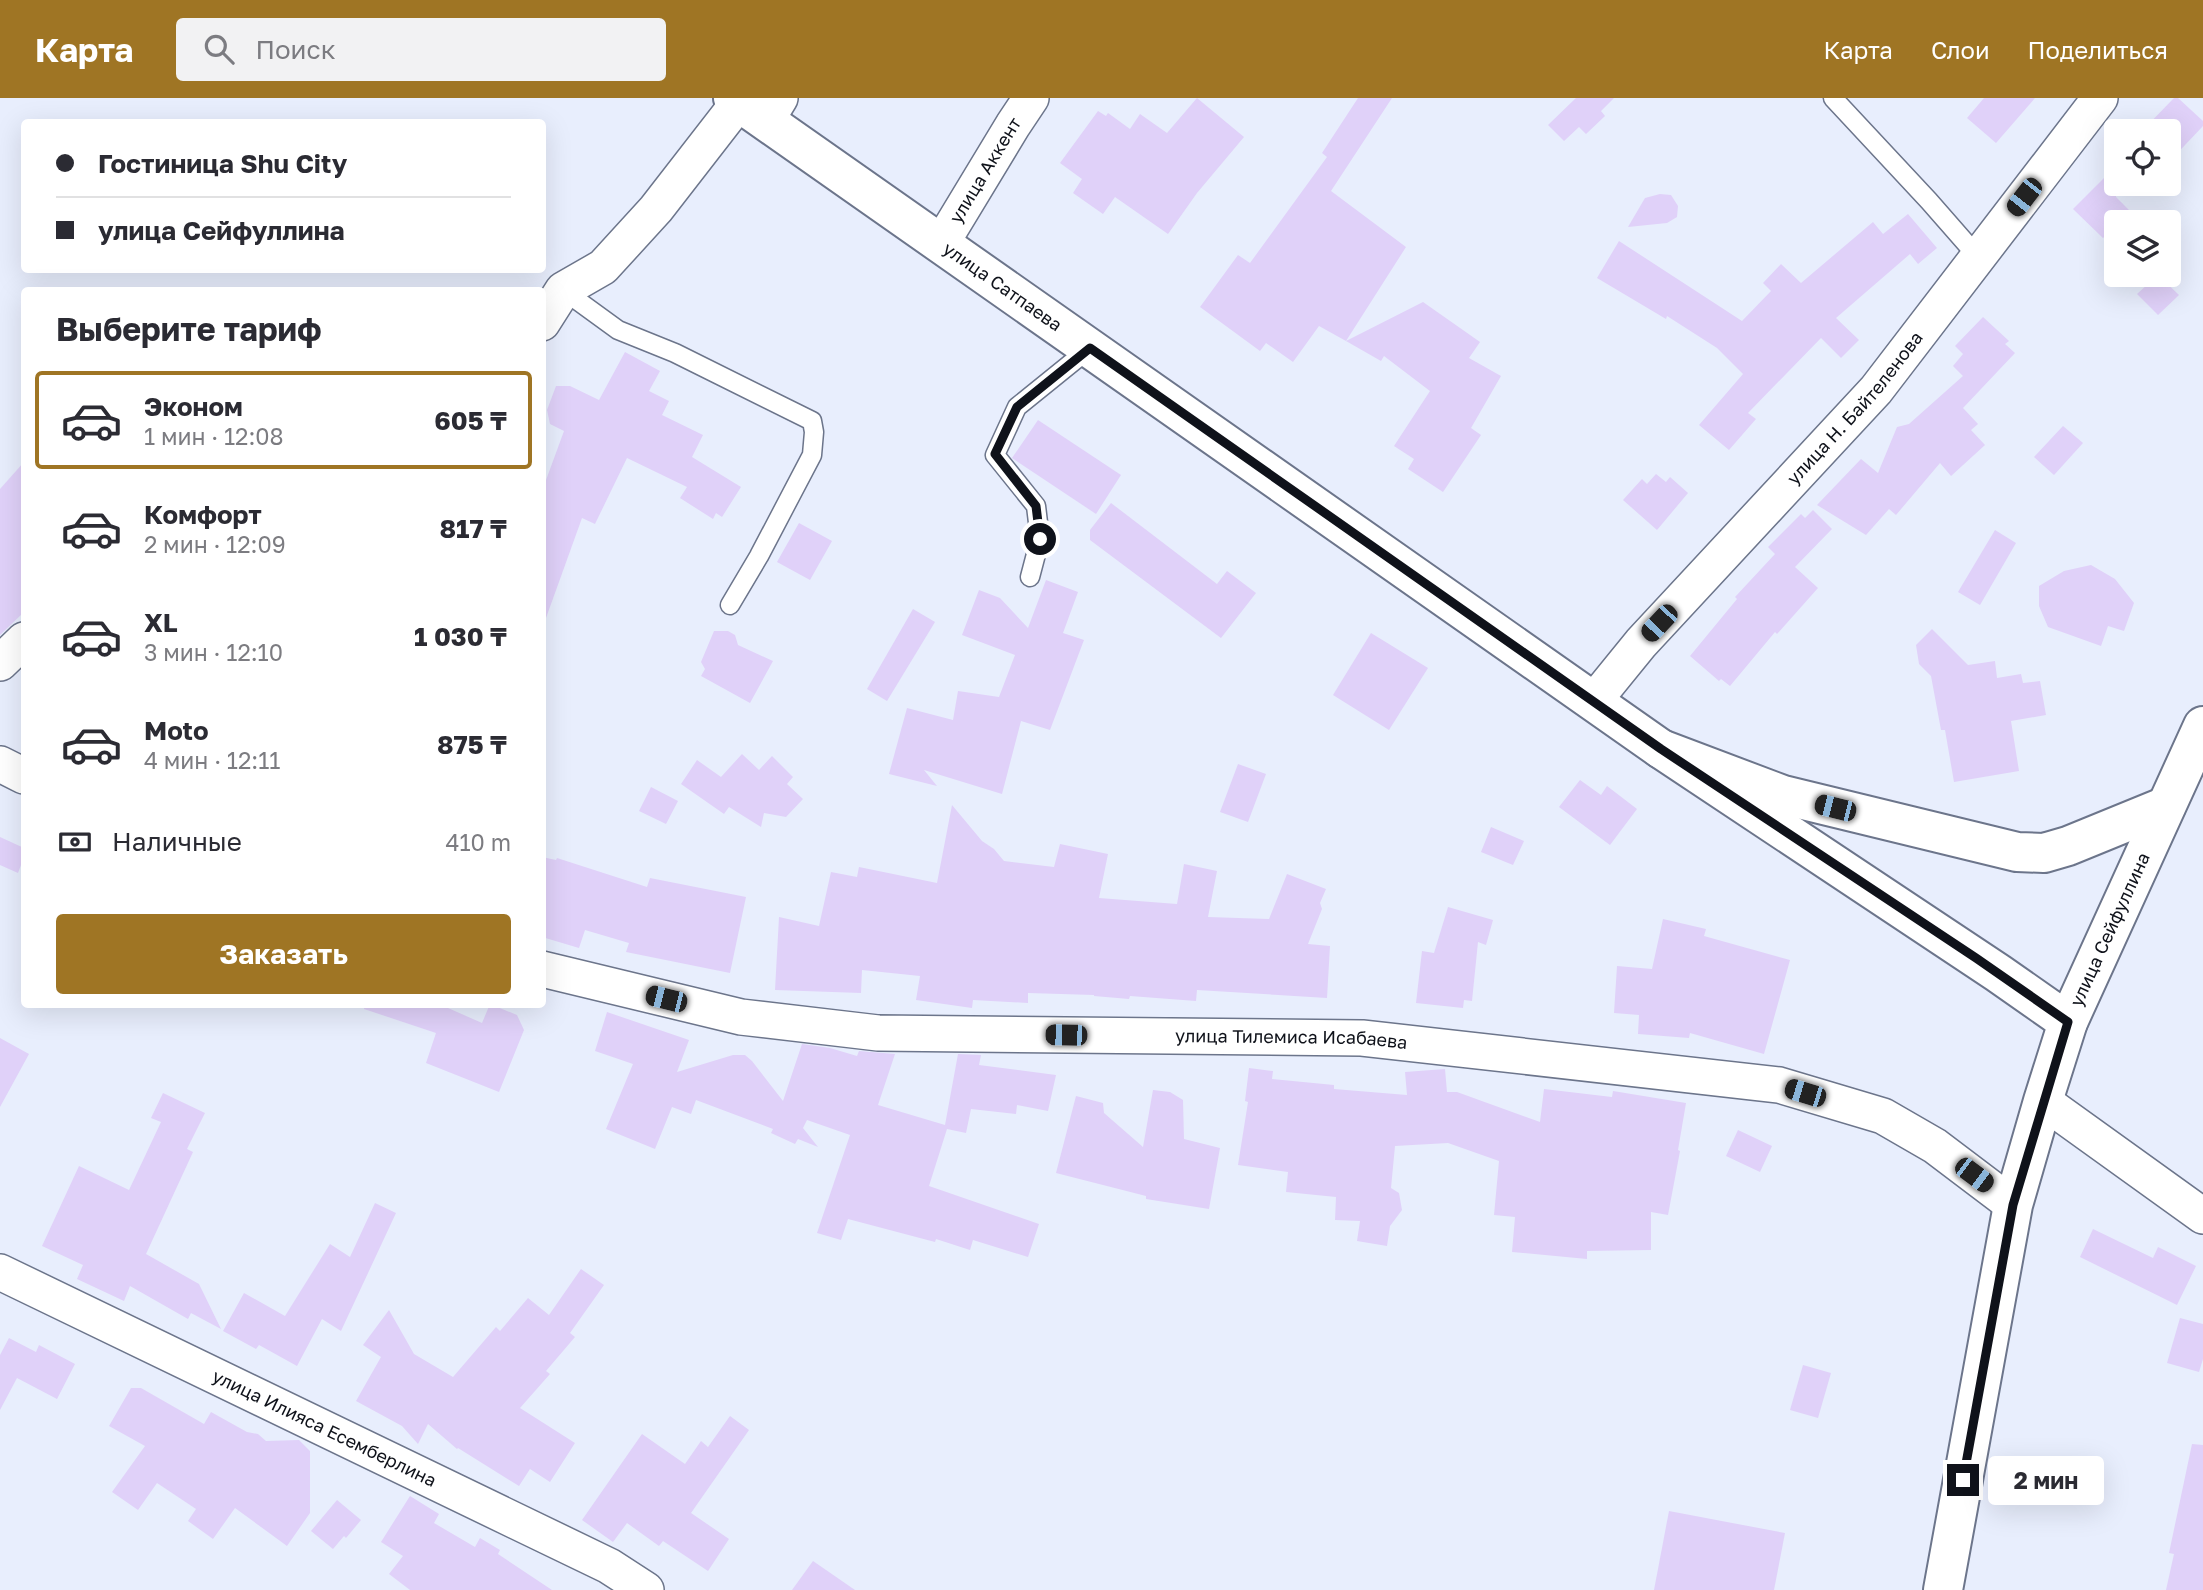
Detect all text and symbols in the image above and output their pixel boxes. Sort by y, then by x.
search box [176,18,666,81]
text: Карта [35,30,134,69]
icon: search [200,30,238,68]
text: Поиск [256,34,336,65]
text: Карта [1823,35,1893,64]
text: Слои [1931,35,1990,64]
text: Поделиться [2028,35,2168,64]
street label: улица Аккент [944,112,1025,227]
map controls [2104,119,2181,287]
button: locate [2104,119,2181,196]
text: Гостиница Shu City [98,148,347,179]
car [2003,174,2046,220]
button: layers [2104,210,2181,287]
text: улица Сейфуллина [98,215,345,246]
street label: улица Сатпаева [939,237,1067,335]
text: Выберите тариф [56,310,322,348]
street label: улица Н. Байтеленова [1782,327,1927,489]
icon: car [60,389,123,452]
text: Эконом [144,391,243,422]
text: 605 ₸ [434,405,507,436]
text: 1 мин · 12:08 [144,422,284,450]
icon: car [60,497,123,560]
text: Комфорт [144,499,262,530]
text: 817 ₸ [439,513,507,544]
route start [1024,523,1056,555]
text: 2 мин · 12:09 [144,530,286,558]
car [1637,600,1682,646]
icon: car [60,605,123,668]
text: XL [144,607,178,638]
text: 1 030 ₸ [414,621,507,652]
text: 3 мин · 12:10 [144,638,283,666]
icon: car [60,713,123,776]
text: Moto [144,715,209,746]
text: 875 ₸ [437,729,507,760]
text: 4 мин · 12:11 [144,746,281,774]
car [1813,793,1858,823]
icon: cash [56,823,94,861]
text: Наличные [112,826,242,857]
text: 410 m [445,828,511,856]
street label: улица Сейфуллина [2065,849,2154,1010]
button: Заказать [56,914,511,994]
car [644,984,689,1014]
car [1045,1024,1088,1046]
street label: улица Тилемиса Исабаева [1175,1024,1409,1053]
car [1782,1077,1829,1109]
car [1951,1154,1998,1196]
street label: улица Илияса Есемберлина [209,1364,440,1491]
callout: 2 мин [1988,1456,2103,1504]
route end [1947,1464,1979,1496]
text: 2 мин [2014,1466,2078,1494]

